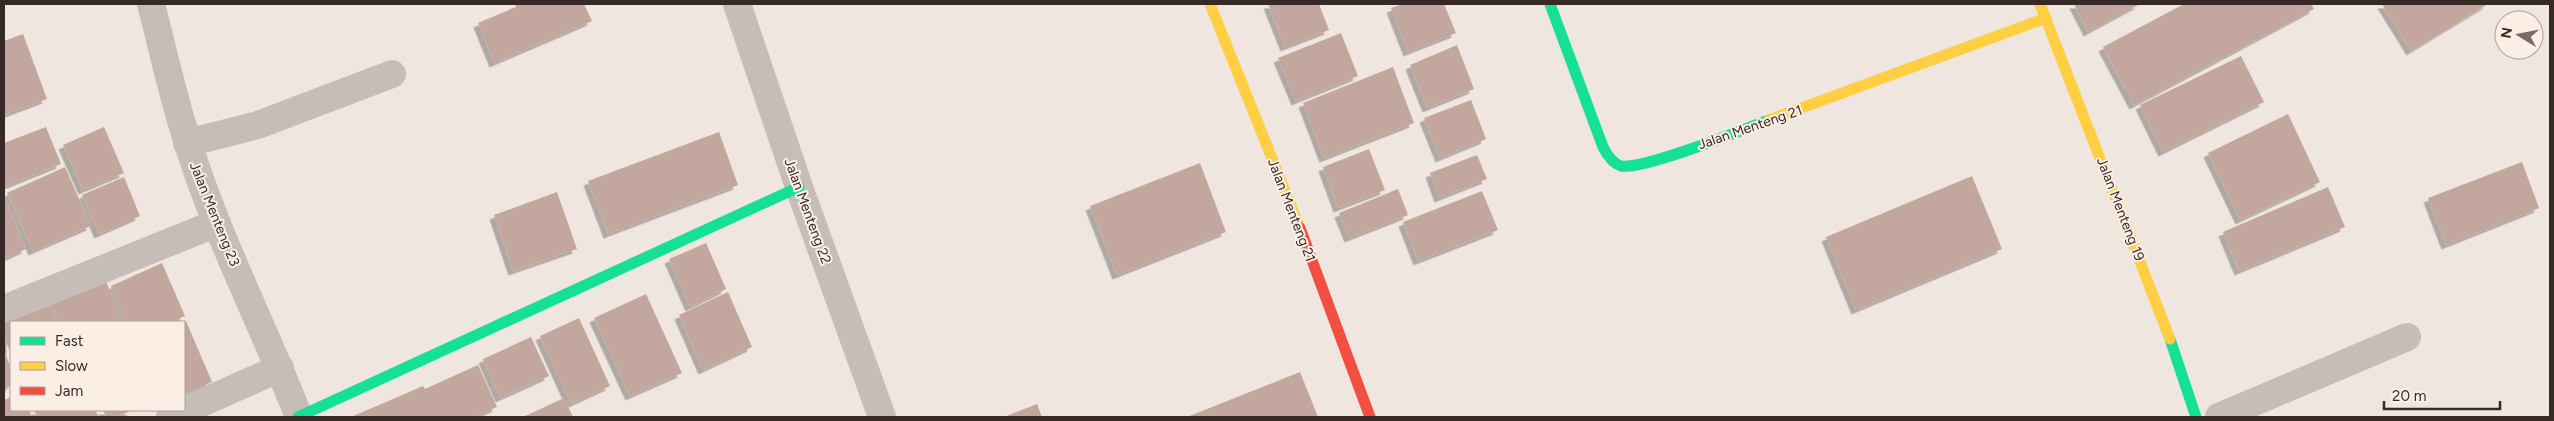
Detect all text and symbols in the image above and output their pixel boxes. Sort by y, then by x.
north arrow [2494,10,2544,60]
text: N [2497,26,2516,40]
street label: Jalan Menteng 21 [1696,102,1805,153]
street label: Jalan Menteng 19 [2093,155,2148,263]
street label: Jalan Menteng 22 [781,156,835,266]
street label: Jalan Menteng 21 [1264,156,1319,264]
street label: Jalan Menteng 23 [186,160,243,269]
legend [10,321,185,411]
text: Fast [55,332,84,350]
text: Slow [55,357,88,375]
scale bar [2384,378,2500,410]
text: Jam [55,382,83,400]
text: 20 m [2392,387,2426,405]

